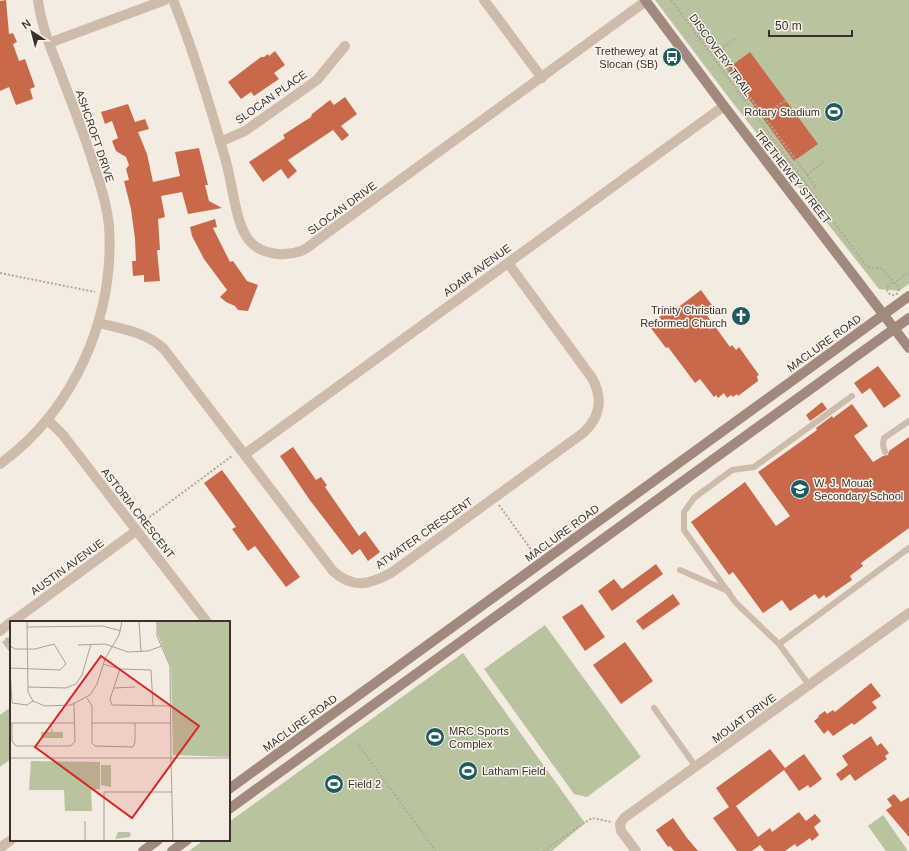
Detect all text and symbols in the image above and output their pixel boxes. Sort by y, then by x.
north arrow [12,12,52,52]
street label: DISCOVERY TRAIL [687,12,755,98]
scale bar [769,12,852,38]
text: N [19,17,33,31]
text: 50 m [775,19,802,33]
place label: Trethewey at Slocan (SB) [595,45,658,70]
bus stop icon: Trethewey at Slocan (SB) [661,46,683,68]
street label: SLOCAN PLACE [233,68,309,126]
street label: ASHCROFT DRIVE [74,88,116,184]
sports icon: Rotary Stadium [823,101,845,123]
place label: Rotary Stadium [744,106,820,118]
street label: TRETHEWEY STREET [753,128,833,226]
street label: SLOCAN DRIVE [305,179,379,237]
street label: ADAIR AVENUE [441,241,513,299]
place label: Trinity Christian Reformed Church [640,304,727,329]
church icon: Trinity Christian Reformed Church [730,305,752,327]
street label: MACLURE ROAD [785,312,863,374]
street label: ASTORIA CRESCENT [99,466,177,561]
place label: W. J. Mouat Secondary School [814,477,903,502]
school or university icon: W. J. Mouat Secondary School [789,478,811,500]
street label: ATWATER CRESCENT [373,495,475,571]
street label: MACLURE ROAD [523,502,601,564]
street label: AUSTIN AVENUE [28,537,106,597]
inset map [10,621,230,841]
street label: MOUAT DRIVE [710,691,778,745]
street label: MACLURE ROAD [261,692,339,754]
place label: MRC Sports Complex [449,725,509,750]
sports icon: MRC Sports Complex [424,726,446,748]
sports icon: Latham Field [457,760,479,782]
place label: Latham Field [482,765,546,777]
sports icon: Field 2 [323,773,345,795]
place label: Field 2 [348,778,381,790]

